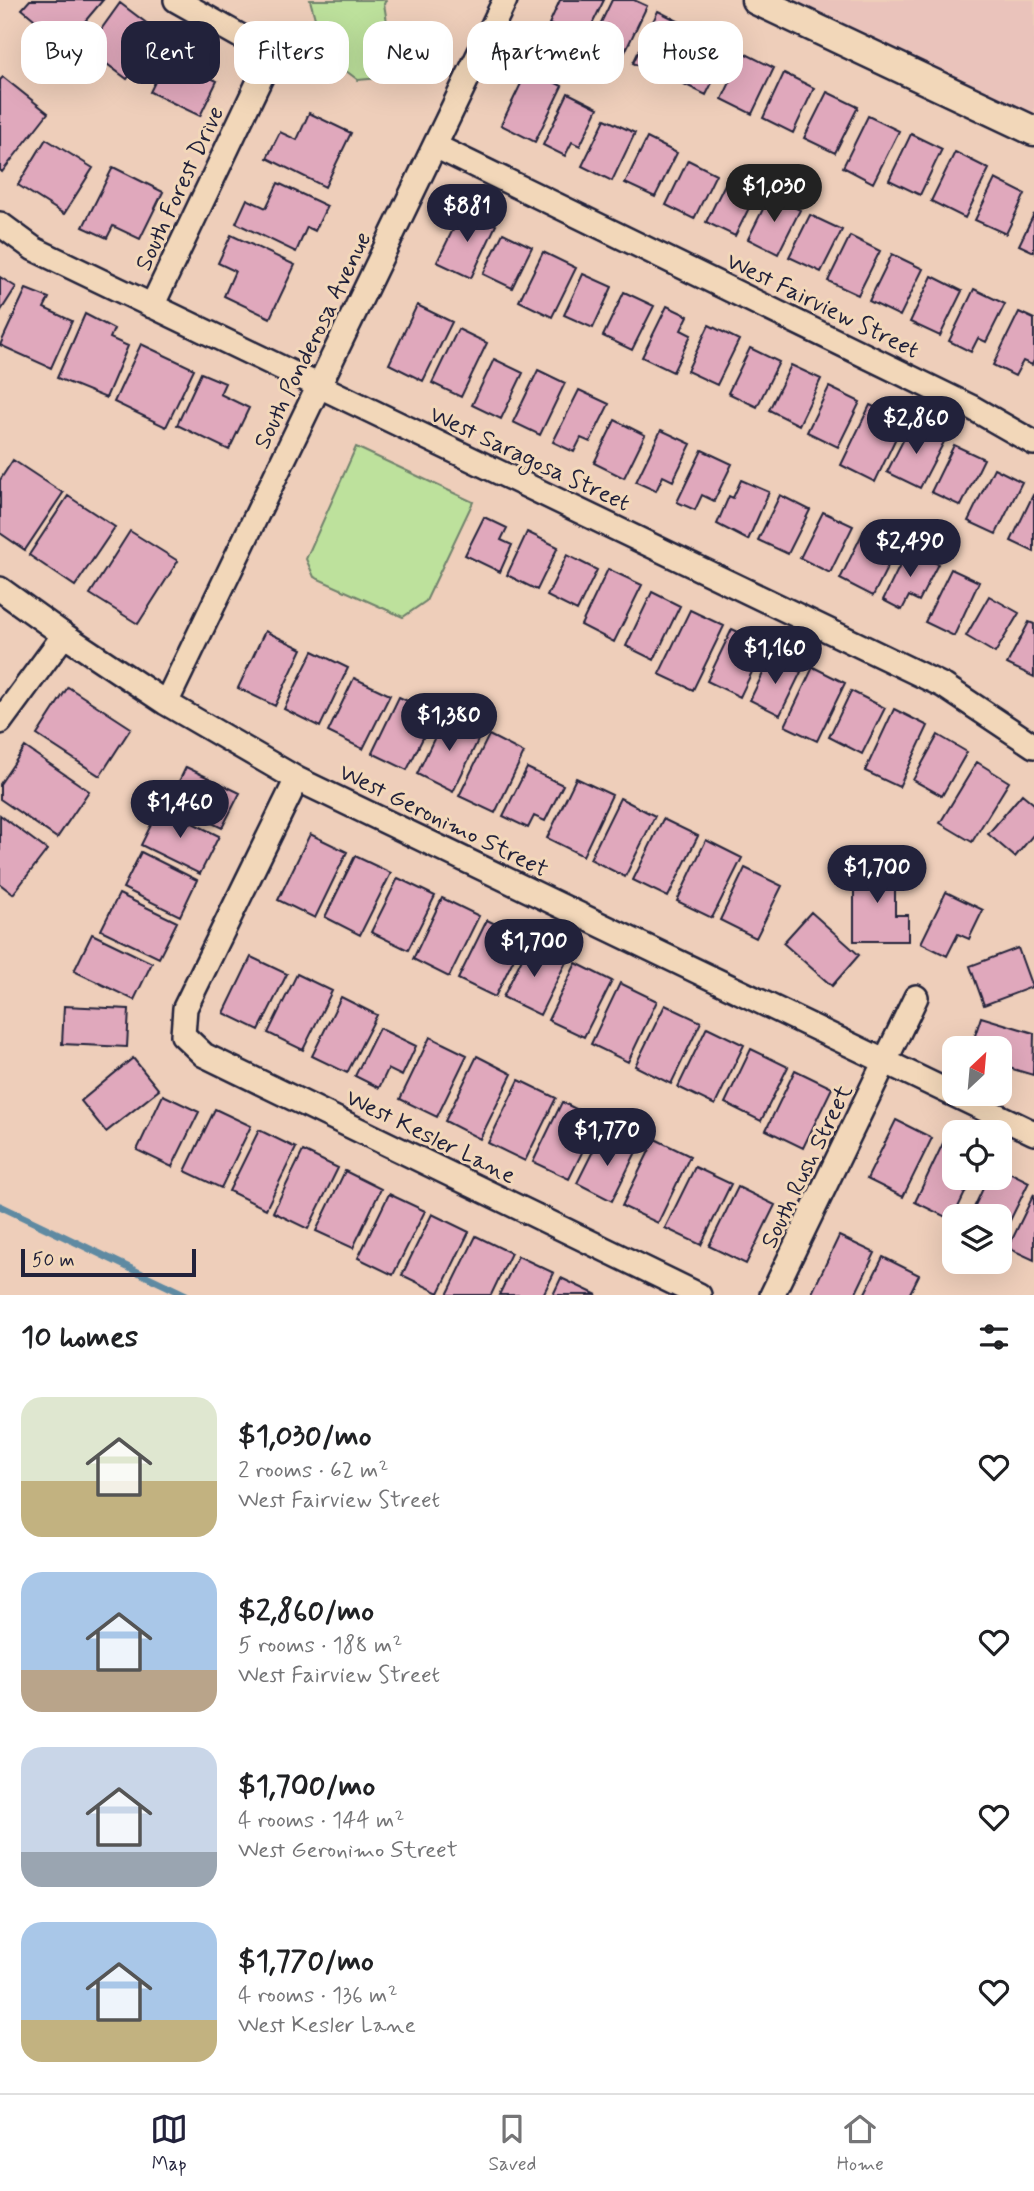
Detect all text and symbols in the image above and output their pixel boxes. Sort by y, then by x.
chip: Buy [21,21,107,84]
chip: Rent [121,21,220,84]
chip: Filters [234,21,349,84]
chip: New [363,21,453,84]
chip: Apartment [467,21,624,84]
chip: House [638,21,743,84]
street label: South Forest Drive [129,101,232,276]
pin: $1,030 [717,164,831,224]
text: $1,030 [742,172,806,202]
pin: $881 [426,184,508,244]
text: $881 [443,192,491,222]
street label: South Ponderosa Avenue [247,227,379,454]
street label: West Fairview Street [721,246,924,367]
pin: $2,860 [859,396,973,456]
street label: West Saragosa Street [423,399,635,521]
text: $2,860 [883,404,949,434]
pin: $2,490 [853,520,967,579]
text: $2,490 [876,527,944,557]
pin: $1,160 [718,626,832,686]
text: $1,160 [744,634,806,664]
pin: $1,380 [392,694,506,753]
text: $1,380 [417,701,481,731]
street label: West Geronimo Street [334,757,553,885]
pin: $1,460 [123,780,237,840]
text: $1,460 [147,788,213,818]
pin: $1,700 [820,846,934,905]
text: $1,700 [843,853,911,883]
pin: $1,700 [477,920,591,979]
text: $1,700 [500,927,568,957]
north arrow [942,1036,1012,1106]
map controls [942,1036,1012,1274]
street label: South Rush Street [754,1080,860,1254]
street label: West Kesler Lane [340,1083,521,1192]
pin: $1,770 [550,1108,664,1168]
text: $1,770 [574,1116,640,1146]
button: locate [942,1120,1012,1190]
button: layers [942,1204,1012,1274]
scale bar [21,1246,196,1278]
text: 50 m [32,1248,75,1273]
text: 10 homes [21,1318,138,1357]
icon: filters [975,1318,1013,1356]
text: $1,030/mo [238,1417,372,1456]
icon: home [77,1425,161,1509]
icon: heart [975,1448,1013,1486]
text: 2 rooms · 62 m² [238,1456,389,1486]
text: West Fairview Street [238,1486,440,1516]
text: $2,860/mo [238,1592,374,1631]
icon: home [77,1600,161,1684]
icon: heart [975,1623,1013,1661]
text: 5 rooms · 188 m² [238,1631,402,1661]
text: West Fairview Street [238,1661,440,1691]
text: $1,700/mo [238,1767,375,1806]
icon: home [77,1775,161,1859]
icon: heart [975,1798,1013,1836]
text: 4 rooms · 144 m² [238,1806,405,1836]
text: West Geronimo Street [238,1836,458,1866]
text: $1,770/mo [238,1942,374,1981]
icon: home [77,1950,161,2034]
icon: heart [975,1973,1013,2011]
text: 4 rooms · 136 m² [238,1981,398,2011]
text: West Kesler Lane [238,2011,416,2041]
tab: Map [150,2110,188,2177]
tab: Saved [488,2110,536,2177]
tab: Home [837,2110,884,2177]

